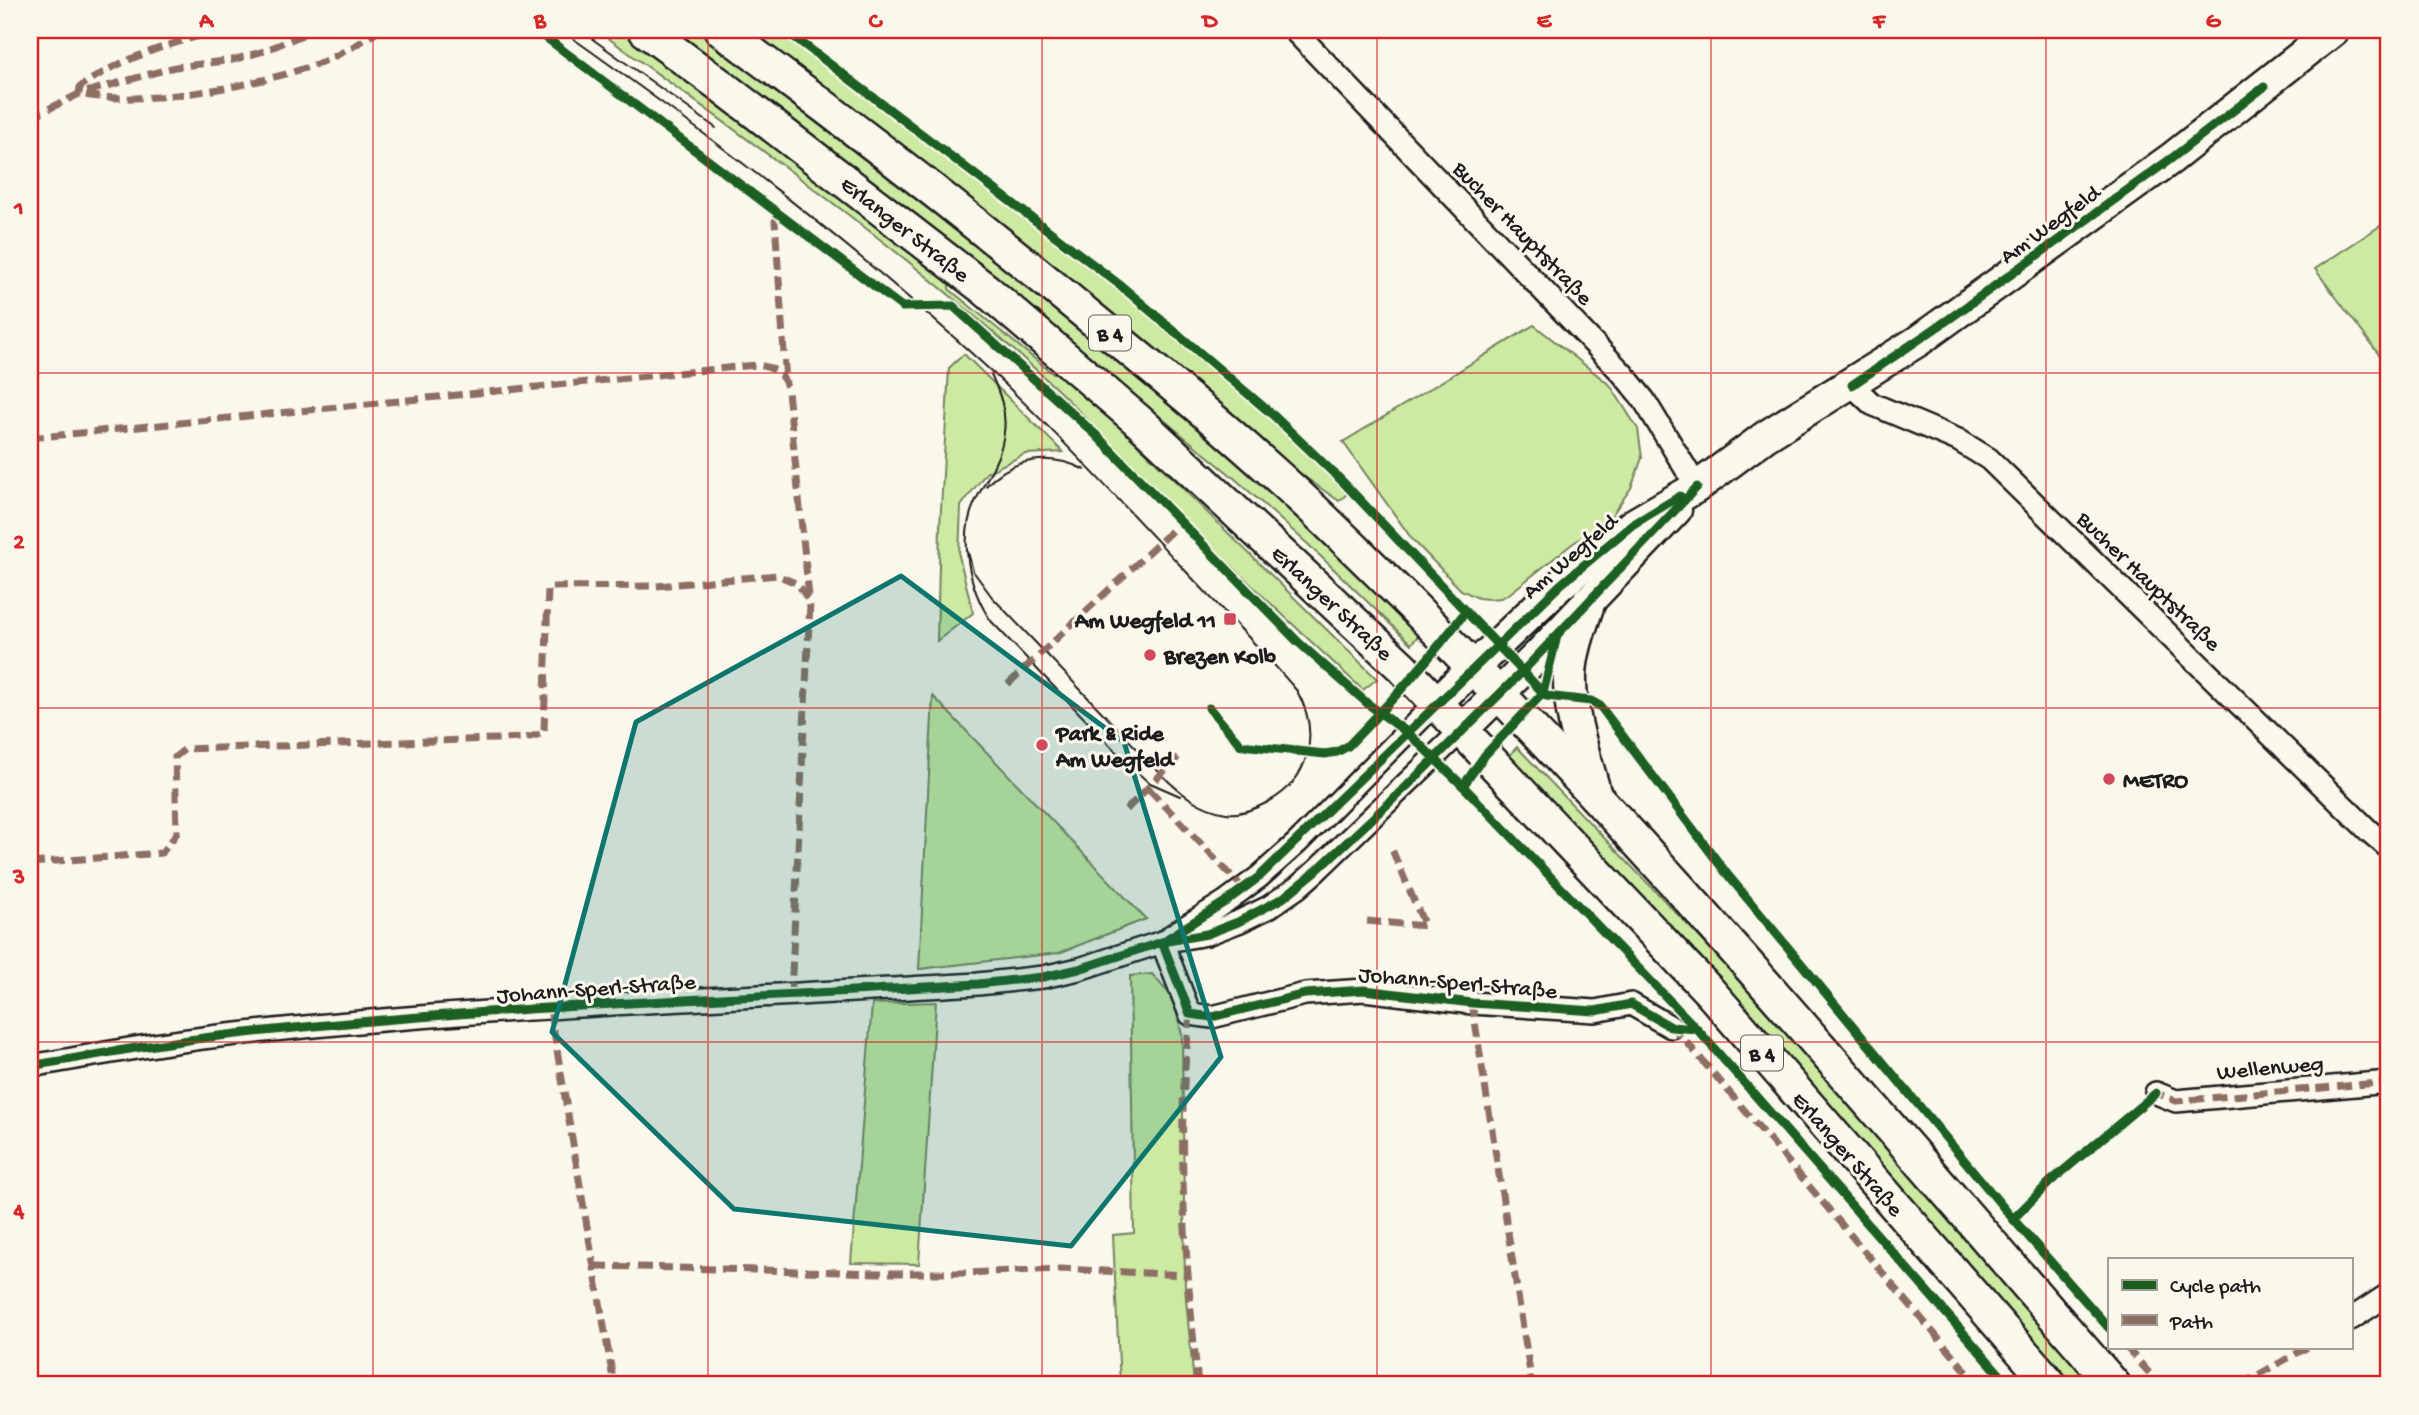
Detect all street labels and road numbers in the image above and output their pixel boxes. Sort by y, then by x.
street label: Bucher Hauptstraße [1445,156,1598,313]
street label: Erlanger Straße [834,172,975,290]
street label: Am Wegfeld [1996,180,2108,271]
road number: B 4 [1089,316,1131,350]
street label: Bucher Hauptstraße [2069,506,2226,659]
street label: Am Wegfeld [1518,508,1626,606]
street label: Erlanger Straße [1264,541,1398,669]
street label: Johann-Sperl-Straße [1357,962,1559,1007]
street label: Johann-Sperl-Straße [496,970,698,1011]
road number: B 4 [1741,1036,1783,1070]
street label: Wellenweg [2216,1051,2325,1088]
street label: Erlanger Straße [1785,1087,1909,1224]

